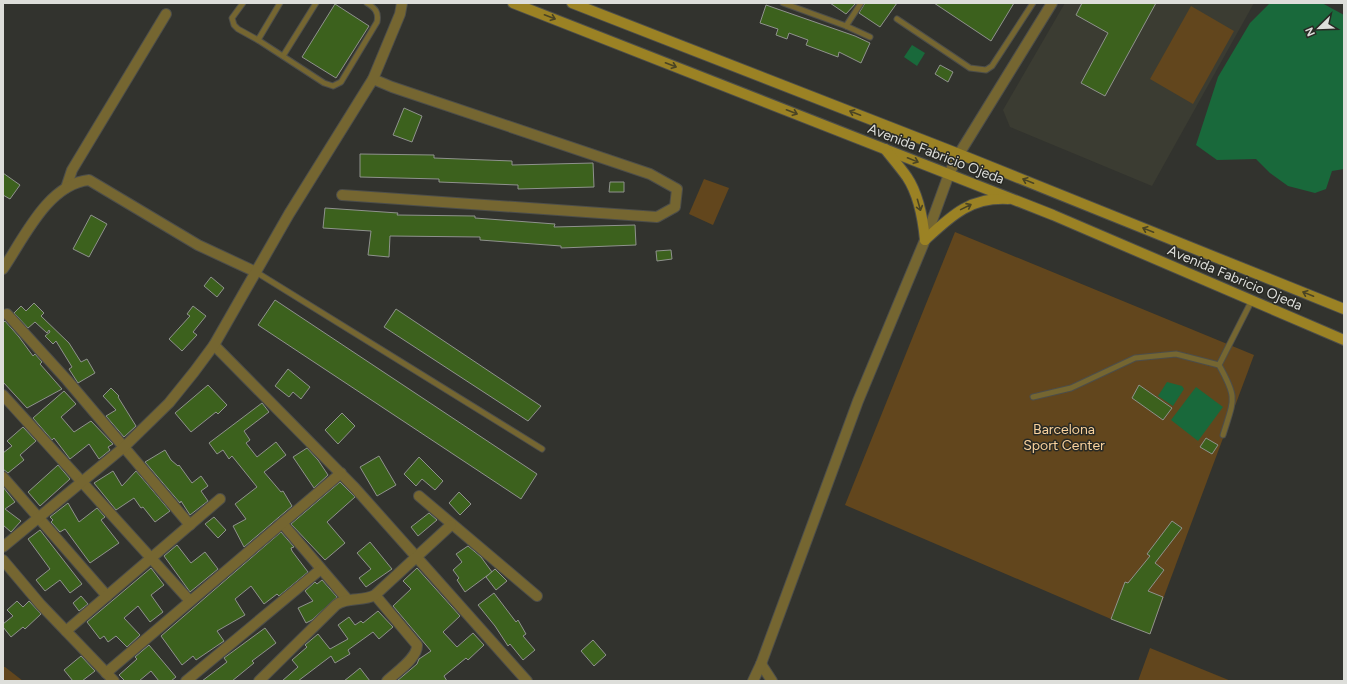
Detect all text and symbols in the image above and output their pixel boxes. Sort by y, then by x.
north arrow [1299,8,1339,48]
one-way arrow [543,14,555,22]
text: N [1303,25,1318,38]
one-way arrow [664,61,676,69]
one-way arrow [785,109,797,117]
one-way arrow [849,109,861,117]
street label: Avenida Fabricio Ojeda [865,120,1007,188]
one-way arrow [906,156,918,164]
one-way arrow [1022,177,1034,185]
one-way arrow [916,199,923,212]
one-way arrow [960,203,972,210]
one-way arrow [1143,226,1155,233]
street label: Avenida Fabricio Ojeda [1165,242,1305,314]
one-way arrow [1302,290,1314,298]
park label: Barcelona Sport Center [1023,421,1105,454]

